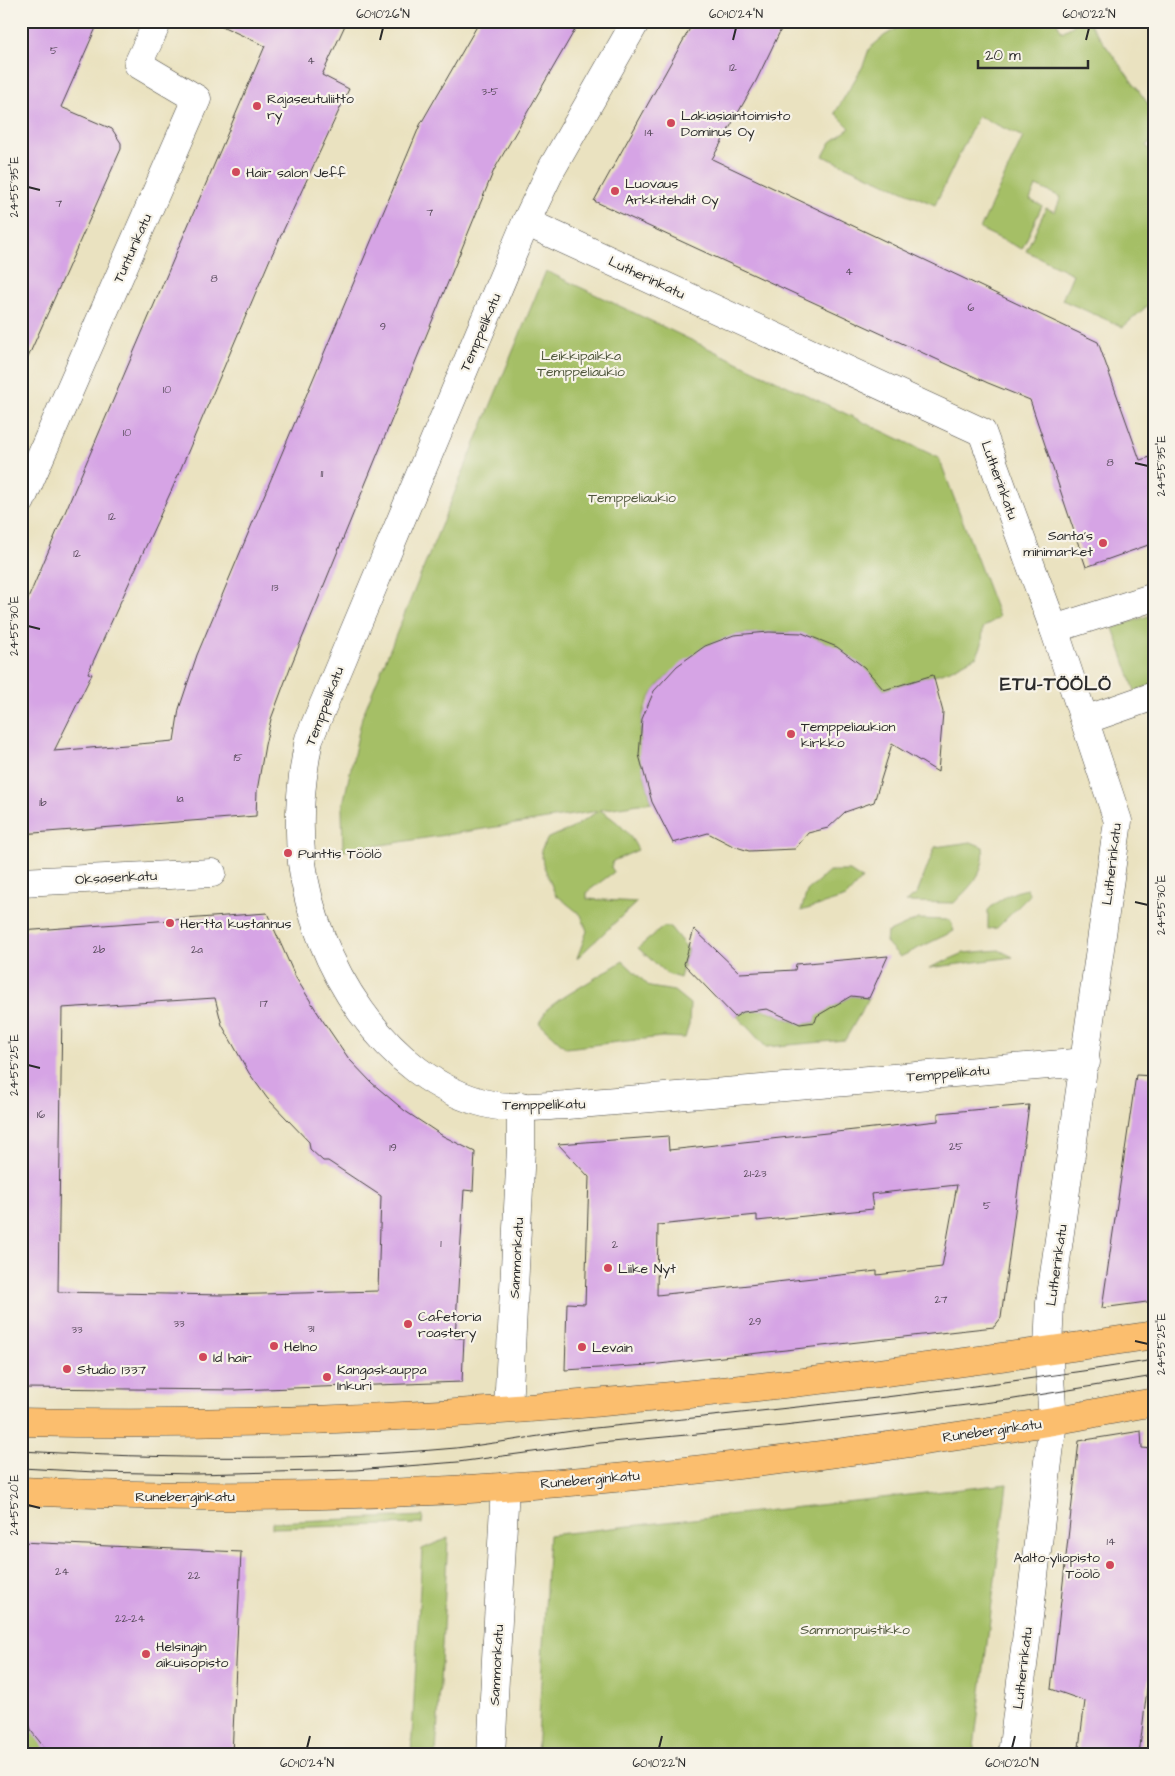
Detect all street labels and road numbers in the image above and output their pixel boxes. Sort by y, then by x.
street label: Tunturikatu [109,211,157,286]
street label: Lutherinkatu [605,251,688,304]
street label: Temppelikatu [455,290,506,375]
street label: Lutherinkatu [976,438,1023,522]
street label: Temppelikatu [301,664,349,749]
street label: Lutherinkatu [1097,822,1127,906]
street label: Oksasenkatu [74,866,158,890]
street label: Temppelikatu [906,1060,990,1088]
street label: Temppelikatu [502,1094,586,1116]
street label: Sammonkatu [505,1217,529,1299]
street label: Lutherinkatu [1041,1223,1073,1307]
street label: Runeberginkatu [941,1414,1043,1448]
street label: Runeberginkatu [540,1466,641,1494]
street label: Runeberginkatu [135,1487,235,1507]
street label: Sammonkatu [485,1624,509,1706]
street label: Lutherinkatu [1008,1626,1038,1710]

